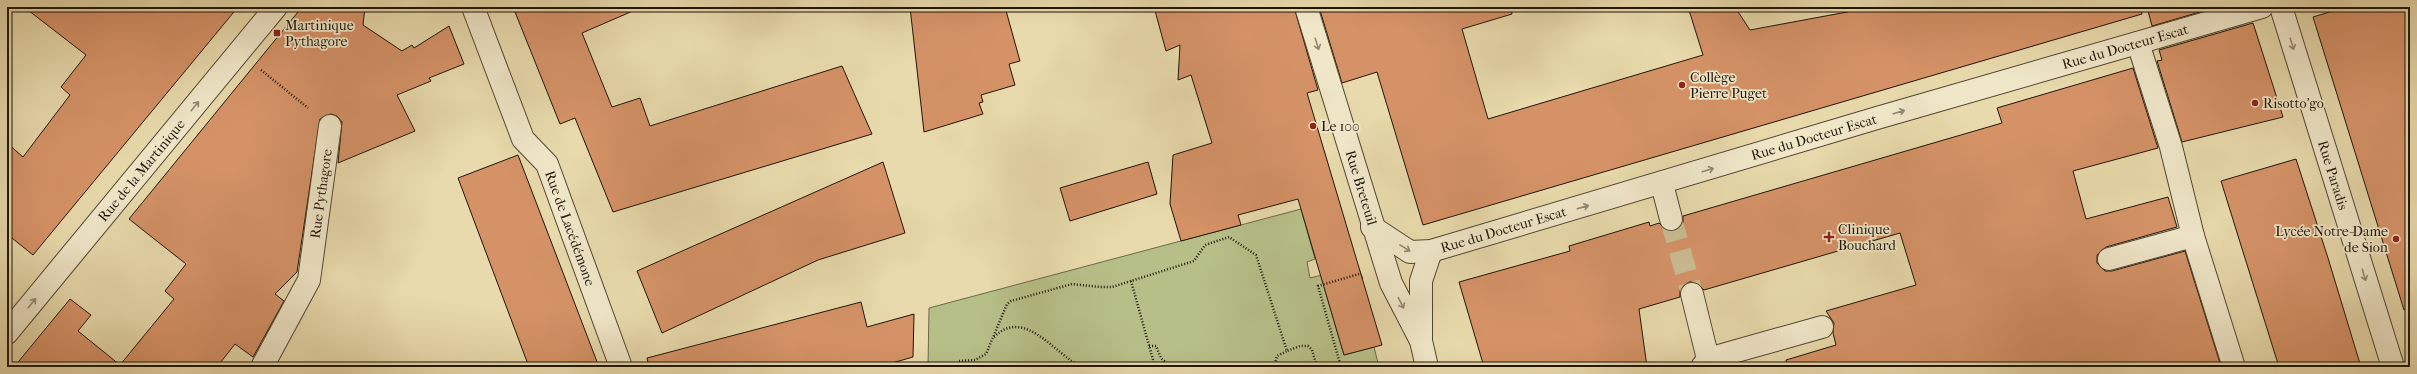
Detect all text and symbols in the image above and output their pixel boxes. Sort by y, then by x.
place label: Martinique Pythagore [285,17,354,50]
street label: Rue du Docteur Escat [2060,20,2190,73]
marker: Martinique Pythagore [272,28,282,38]
one-way arrow [1314,38,1321,51]
one-way arrow [2289,38,2296,51]
place label: Collège Pierre Puget [1690,69,1767,102]
marker: Collège Pierre Puget [1677,80,1687,90]
place label: Risotto'go [2263,95,2324,112]
marker: Risotto'go [2250,98,2260,108]
one-way arrow [190,100,199,111]
one-way arrow [1893,108,1906,115]
street label: Rue du Docteur Escat [1749,110,1879,164]
street label: Rue de la Martinique [94,116,188,225]
place label: Le 100 [1321,118,1360,135]
marker: Le 100 [1308,121,1318,131]
street label: Rue Paradis [2314,138,2352,212]
street label: Rue Pythagore [306,148,335,240]
street label: Rue Breteuil [1342,148,1381,227]
one-way arrow [1701,166,1714,173]
street label: Rue de Lacédémone [542,168,599,288]
street label: Rue du Docteur Escat [1438,203,1568,256]
one-way arrow [1577,203,1590,210]
place label: Clinique Bouchard [1838,221,1896,254]
place label: Lycée Notre-Dame de Sion [2275,223,2388,256]
marker: Clinique Bouchard [1823,231,1835,243]
marker: Lycée Notre-Dame de Sion [2391,234,2401,244]
one-way arrow [1399,245,1411,253]
one-way arrow [2361,269,2368,282]
one-way arrow [1398,296,1405,308]
one-way arrow [27,298,36,309]

